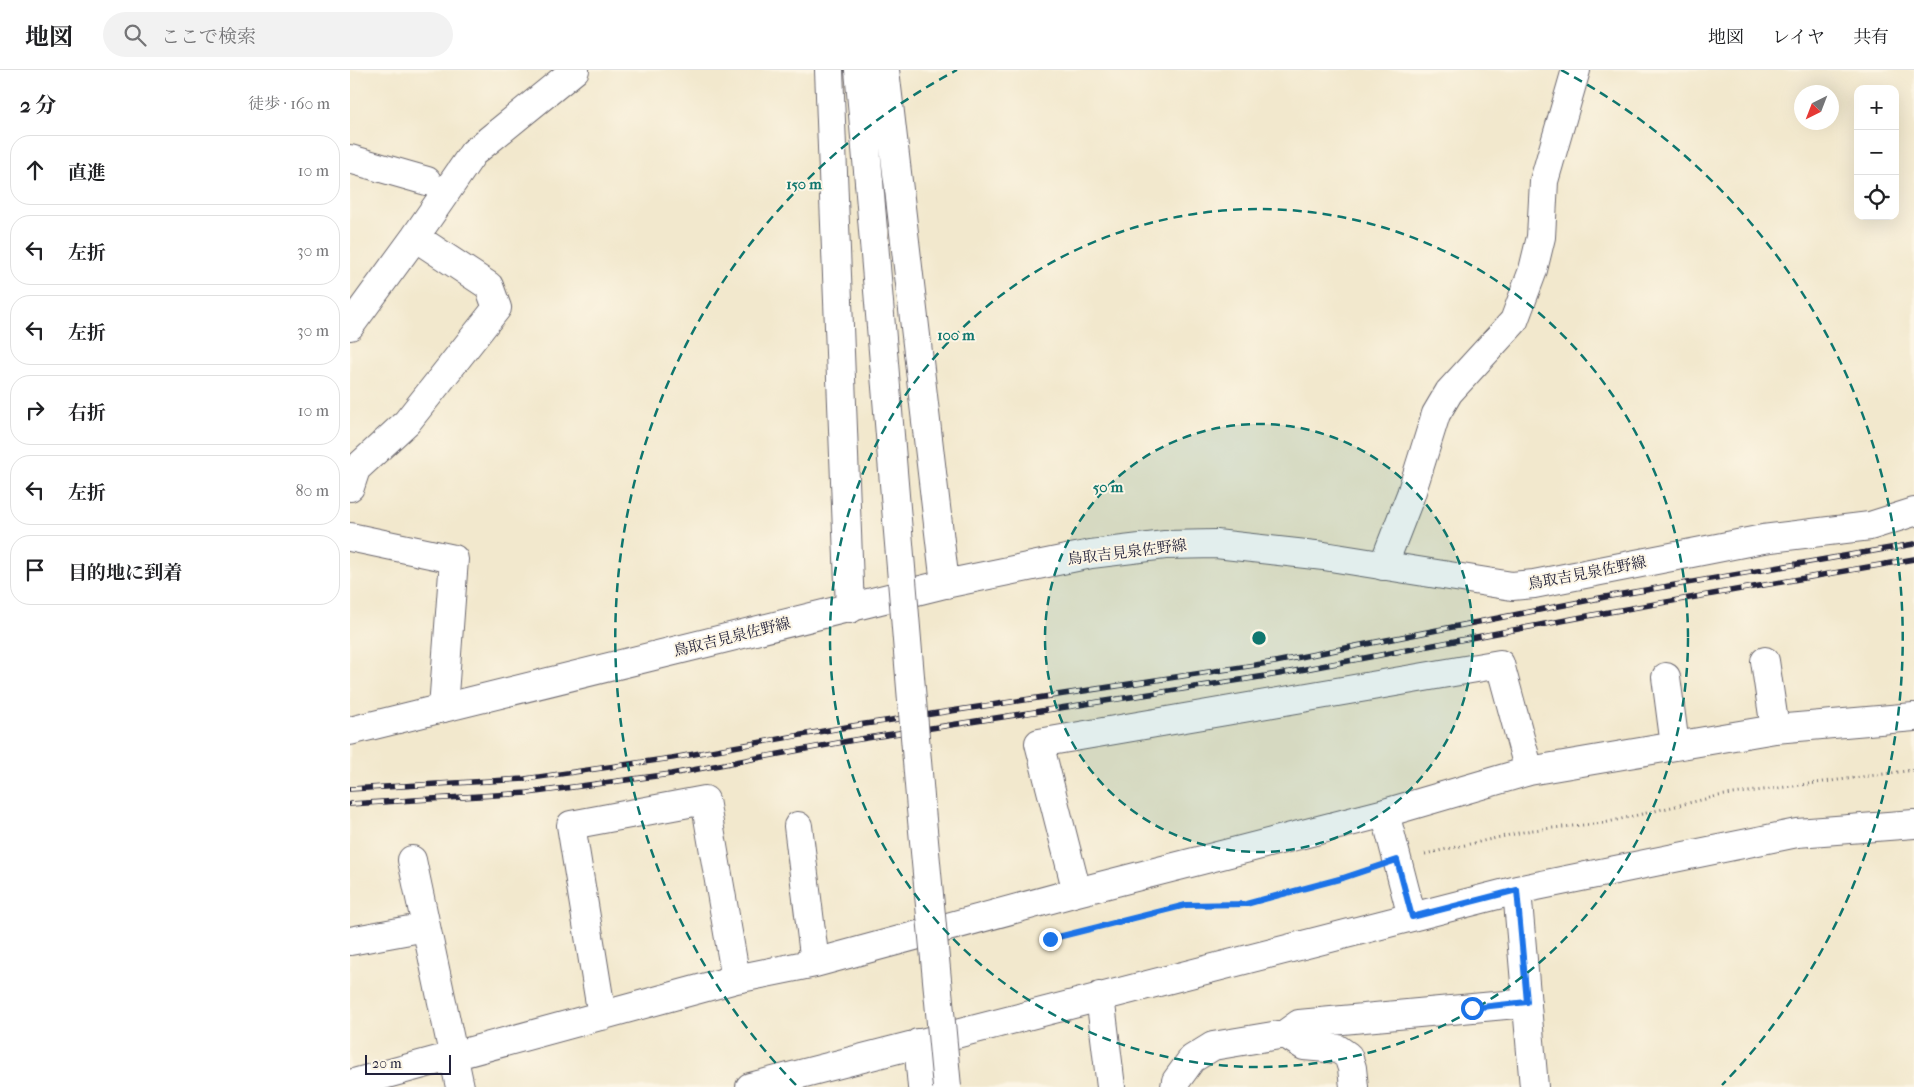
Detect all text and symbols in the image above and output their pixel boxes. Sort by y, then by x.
search box [103,12,453,57]
icon: search [121,21,149,49]
text: 地図 [25,23,73,51]
text: ここで検索 [161,26,256,48]
text: 地図 [1708,27,1744,48]
text: レイヤ [1772,27,1825,48]
text: 共有 [1853,27,1889,48]
north arrow [1794,85,1839,130]
map controls [1854,85,1899,220]
button: + [1854,85,1899,130]
text: 2 分 [20,93,56,117]
text: 徒歩 · 160 m [248,94,330,113]
button: − [1854,130,1899,175]
icon: ahead [21,156,49,184]
text: 10 m [298,161,329,180]
text: 直進 [68,162,106,184]
text: 150 m [786,175,822,193]
button: locate [1854,175,1899,220]
icon: left [21,236,49,264]
text: 30 m [297,241,329,260]
text: 左折 [68,242,106,264]
icon: left [21,316,49,344]
text: 30 m [297,321,329,340]
text: 左折 [68,322,106,344]
text: 100 m [937,326,975,344]
icon: right [21,396,49,424]
text: 10 m [298,401,329,420]
text: 右折 [68,402,106,424]
icon: left [21,476,49,504]
text: 50 m [1093,478,1124,496]
text: 80 m [295,481,329,500]
text: 左折 [68,482,106,504]
street label: 鳥取吉見泉佐野線 [1066,536,1188,568]
street label: 鳥取吉見泉佐野線 [1526,553,1648,593]
icon: arrive [21,556,49,584]
text: 目的地に到着 [68,562,182,584]
street label: 鳥取吉見泉佐野線 [672,614,792,660]
centre of rings [1250,629,1268,647]
route end [1039,928,1062,951]
route start [1461,997,1484,1020]
scale bar [365,1052,451,1075]
text: 20 m [372,1055,402,1072]

